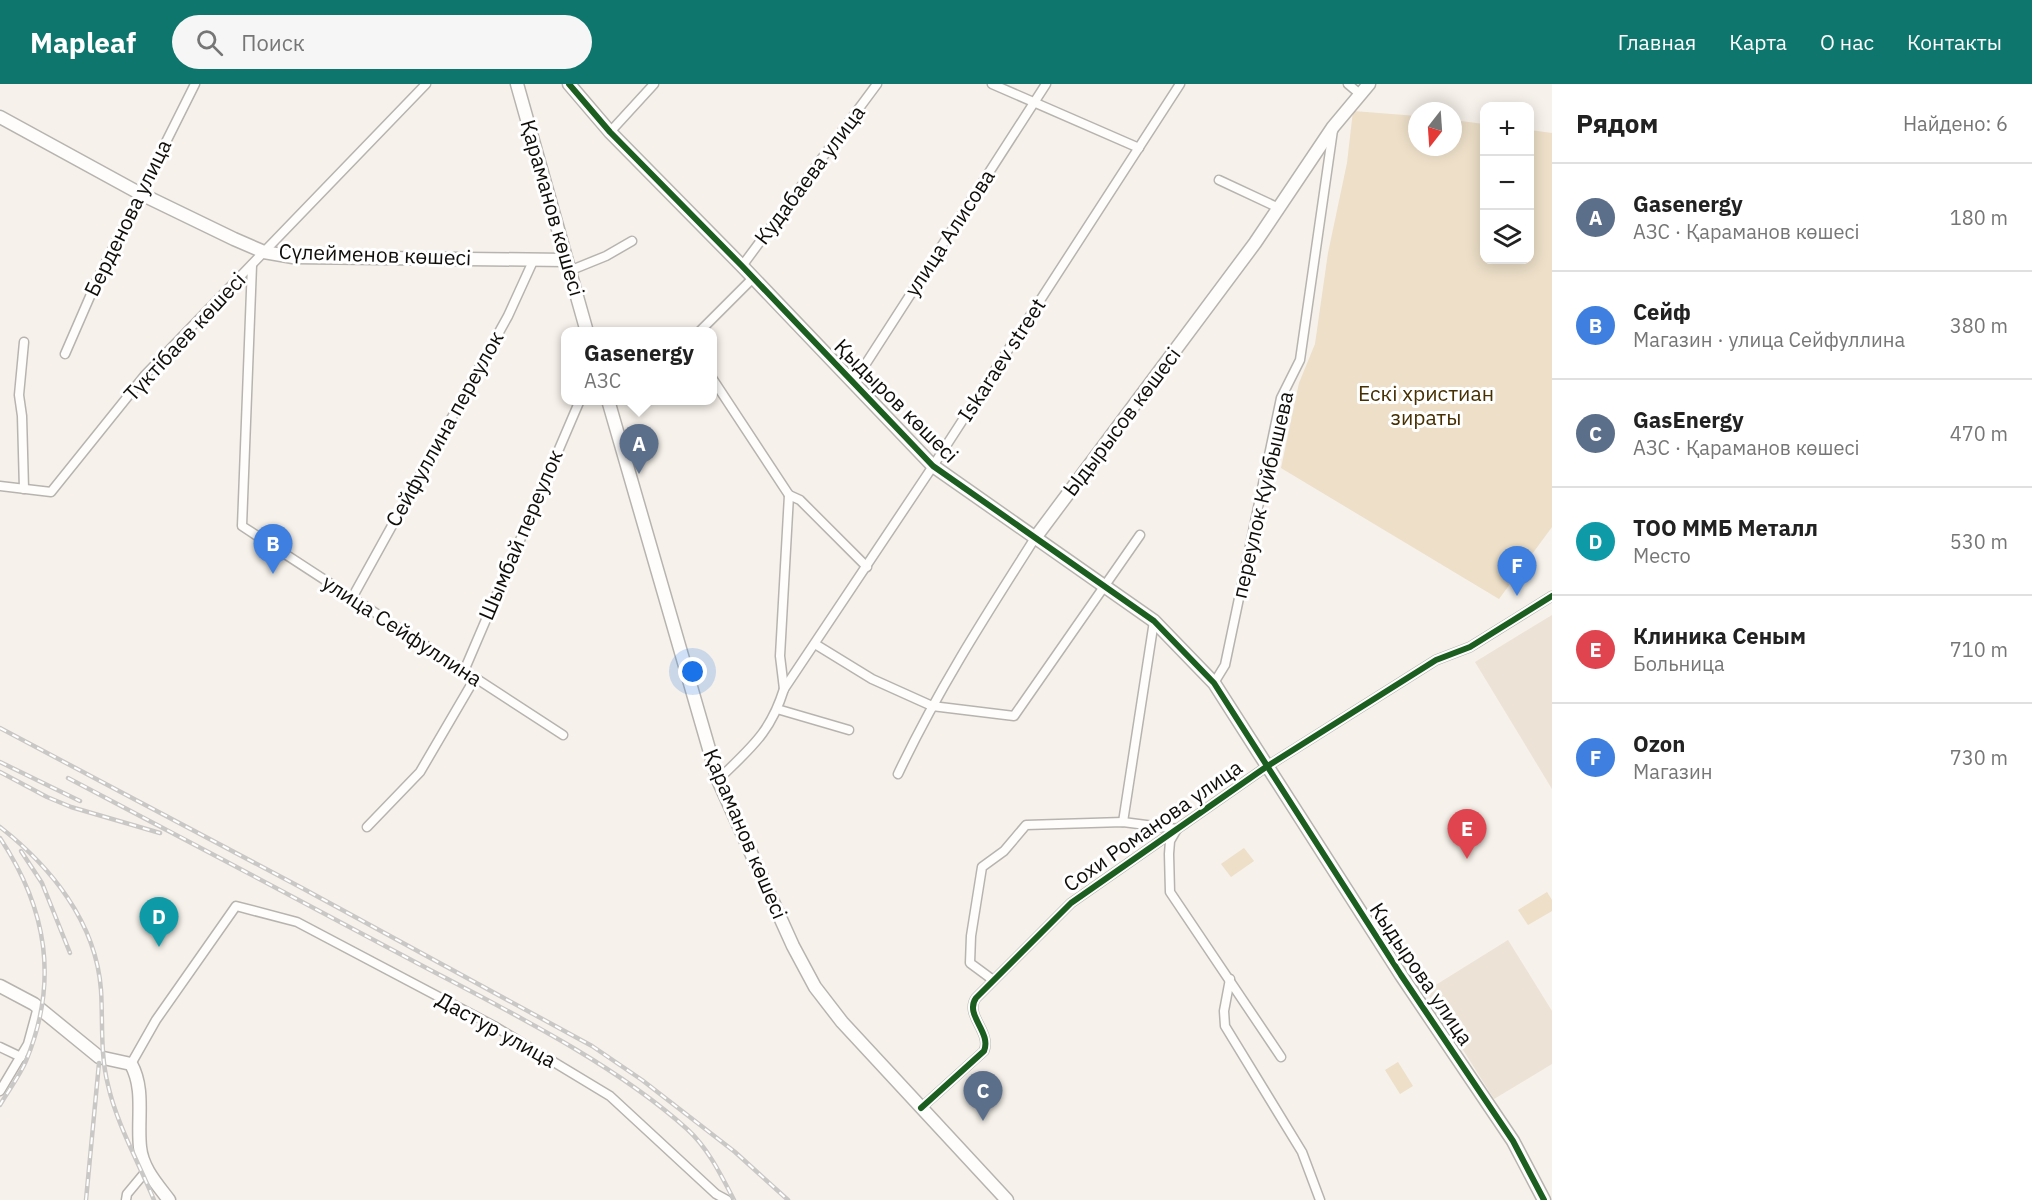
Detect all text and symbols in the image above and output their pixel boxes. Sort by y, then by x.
search box [172,15,592,69]
text: Mapleaf [30,24,136,61]
icon: search [193,26,226,59]
text: Поиск [241,28,305,57]
text: Главная [1618,28,1696,56]
text: Карта [1729,28,1787,56]
text: О нас [1820,28,1874,56]
text: Контакты [1907,28,2002,56]
street label: Кудабаева улица [747,99,871,250]
north arrow [1408,102,1462,156]
map controls [1480,102,1534,264]
button: + [1480,102,1534,156]
text: Рядом [1576,106,1658,140]
text: Найдено: 6 [1903,110,2008,137]
street label: Қараманов көшесі [514,116,592,299]
street label: Берденова улица [77,135,177,301]
button: − [1480,156,1534,210]
street label: улица Алисова [898,164,1001,301]
text: Gasenergy [1633,189,1743,218]
text: A [1589,204,1602,231]
text: 180 m [1950,204,2008,231]
button: layers [1480,210,1534,264]
text: АЗС · Қараманов көшесі [1633,218,1860,245]
street label: Сүлейменов көшесі [278,237,472,271]
street label: Түктібаев көшесі [117,266,251,407]
street label: Iskaraev street [951,292,1052,427]
text: Сейф [1633,297,1691,326]
text: B [1589,312,1602,339]
text: 380 m [1950,312,2008,339]
street label: Сейфуллина переулок [379,326,510,531]
text: Магазин · улица Сейфуллина [1633,326,1905,353]
popup [561,327,717,405]
street label: Қыдыров көшесі [829,332,965,468]
text: Gasenergy [584,338,694,367]
street label: Ыдырысов көшесі [1056,341,1186,501]
text: АЗС [584,367,621,394]
park label: Ескі христиан зираты [1358,379,1494,431]
street label: переулок Куйбышева [1225,388,1299,601]
text: GasEnergy [1633,405,1744,434]
text: C [1589,420,1602,447]
text: 470 m [1950,420,2008,447]
pin: A [620,424,658,474]
text: АЗС · Қараманов көшесі [1633,434,1860,461]
street label: Шымбай переулок [471,445,569,624]
text: ТОО ММБ Металл [1633,513,1818,542]
pin: B [254,524,292,574]
text: D [1589,528,1602,555]
text: 530 m [1950,528,2008,555]
text: Место [1633,542,1691,569]
pin: F [1498,546,1537,596]
street label: улица Сейфуллина [317,568,488,692]
text: Клиника Сеным [1633,621,1806,650]
text: E [1589,636,1602,663]
text: 710 m [1950,636,2008,663]
text: Больница [1633,650,1725,677]
your location [678,657,707,686]
text: Ozon [1633,729,1685,758]
street label: Қараманов көшесі [697,744,794,923]
text: F [1590,744,1601,771]
text: 730 m [1950,744,2008,771]
street label: Сохи Романова улица [1057,753,1247,898]
text: Магазин [1633,758,1713,785]
pin: E [1448,810,1486,859]
street label: Кыдырова улица [1364,897,1480,1050]
pin: D [140,898,178,947]
street label: Дастур улица [432,985,561,1074]
pin: C [964,1072,1002,1121]

